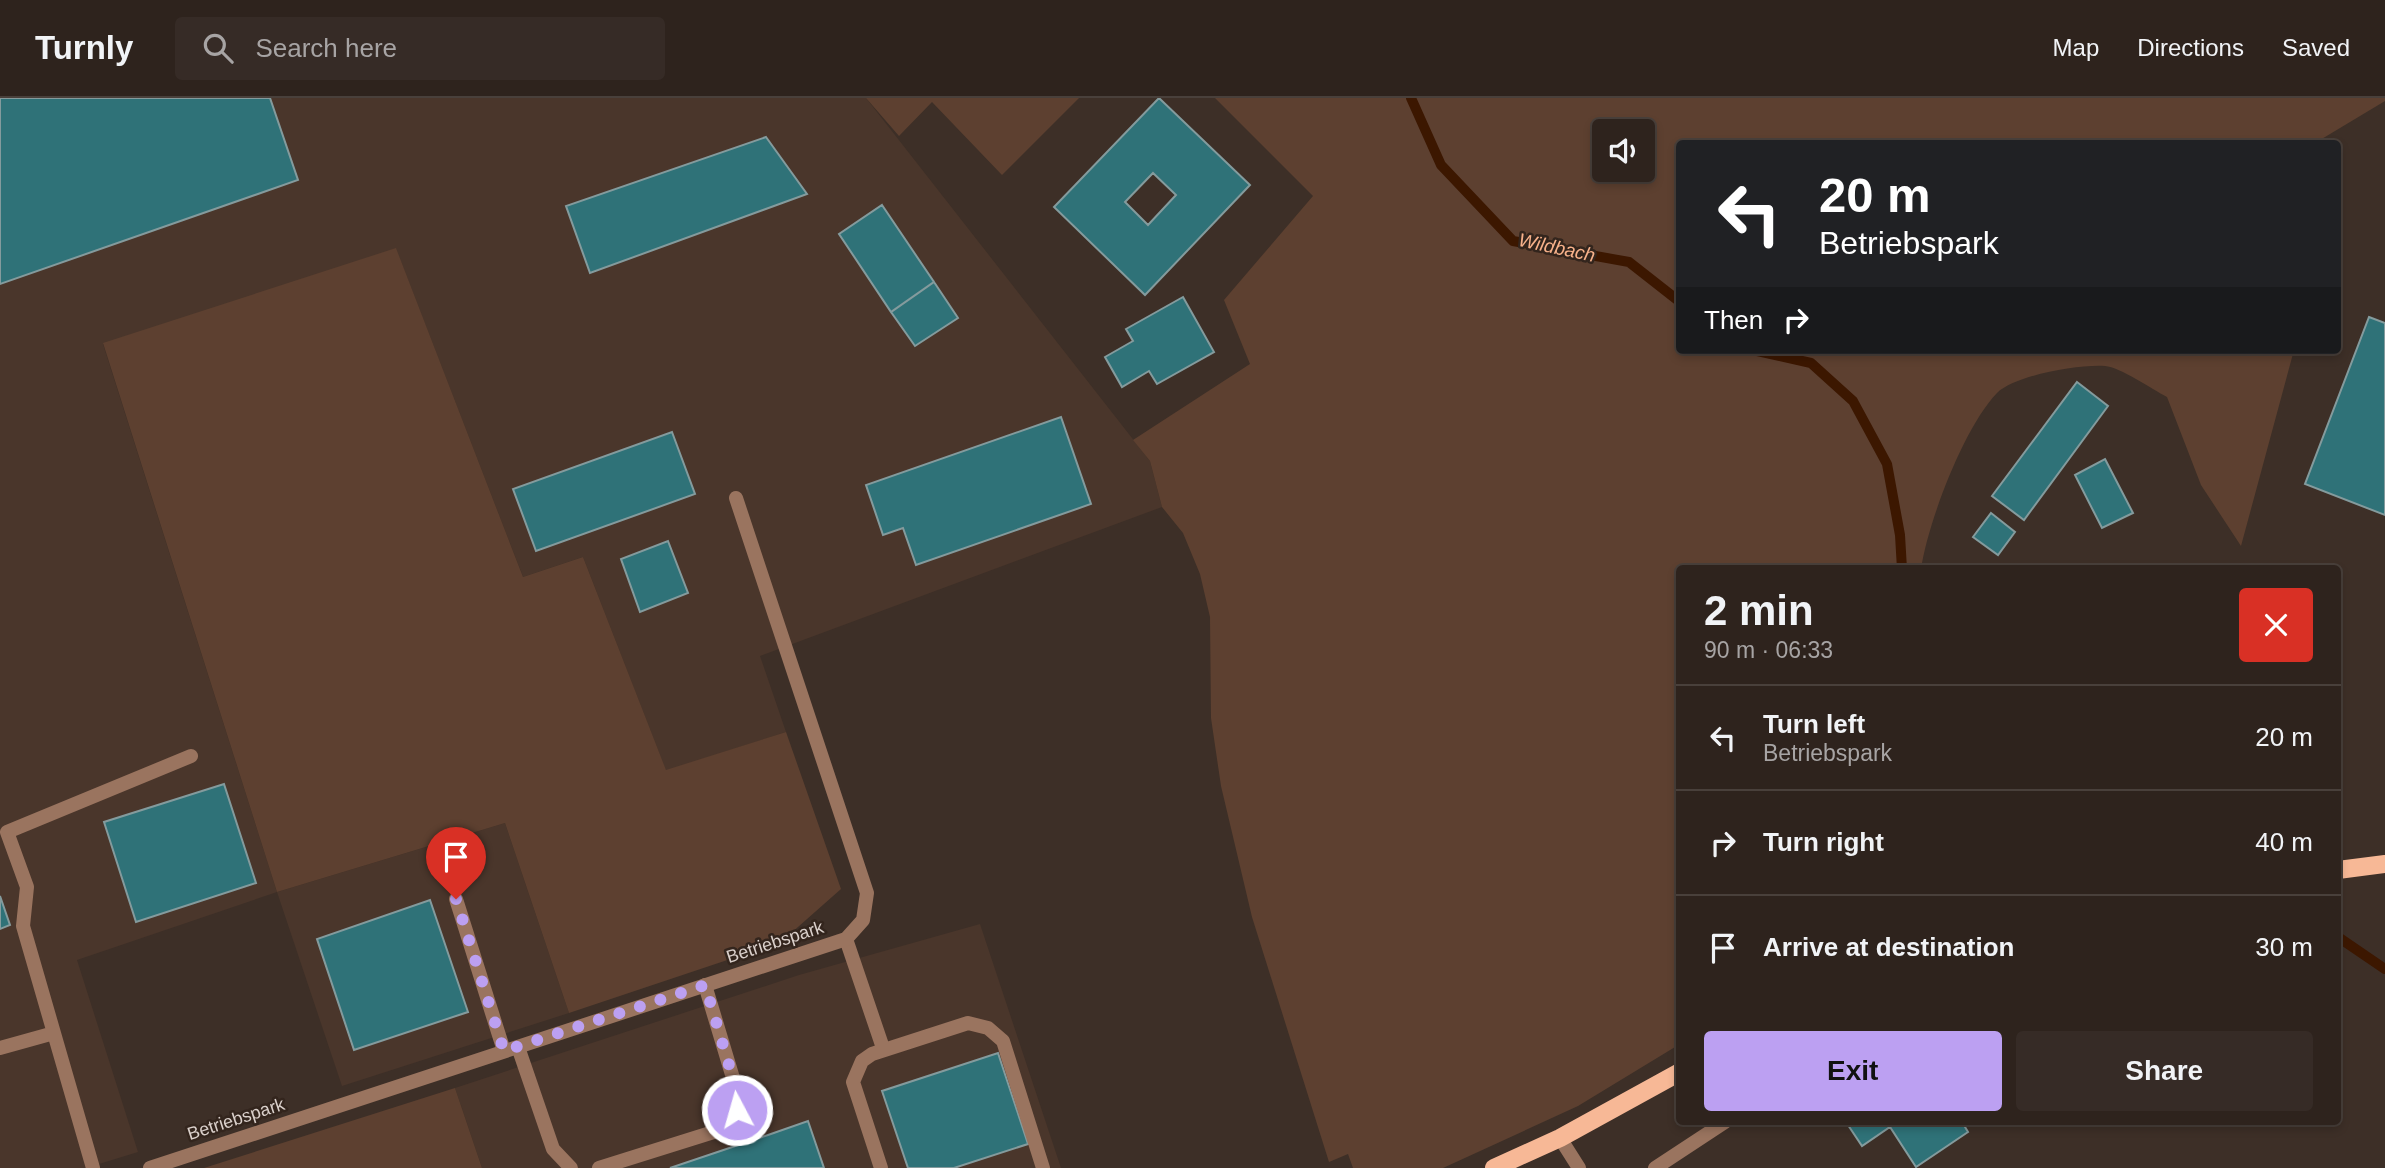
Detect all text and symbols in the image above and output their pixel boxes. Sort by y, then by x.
search box [175,17,665,80]
text: Turnly [35,29,133,66]
icon: search [199,29,237,67]
text: Search here [255,33,397,63]
text: Map [2053,34,2099,61]
text: Directions [2137,34,2244,61]
text: Saved [2282,34,2350,61]
map controls [1592,119,1655,182]
button: sound [1592,119,1655,182]
icon: left [1704,168,1795,259]
text: 20 m [1819,168,1931,222]
text: Betriebspark [1819,225,1999,261]
water label: Wildbach [1517,229,1597,266]
icon: right [1777,301,1815,339]
text: Then [1704,305,1763,335]
text: 2 min [1704,587,1814,634]
button: close [2239,588,2313,662]
text: 90 m · 06:33 [1704,637,1833,663]
text: Turn left [1763,709,1865,739]
icon: left [1704,719,1742,757]
text: 20 m [2255,722,2313,752]
text: Betriebspark [1763,740,1892,766]
icon: right [1704,824,1742,862]
pin [426,827,486,899]
text: Turn right [1763,827,1884,857]
text: 40 m [2255,827,2313,857]
icon: arrive [437,838,475,876]
street label: Betriebspark [724,917,827,967]
icon: arrive [1704,929,1742,967]
text: Arrive at destination [1763,932,2014,962]
text: 30 m [2255,932,2313,962]
button: Exit [1704,1031,2002,1111]
button: Share [2016,1031,2313,1111]
position arrow [700,1073,774,1147]
street label: Betriebspark [185,1094,288,1144]

